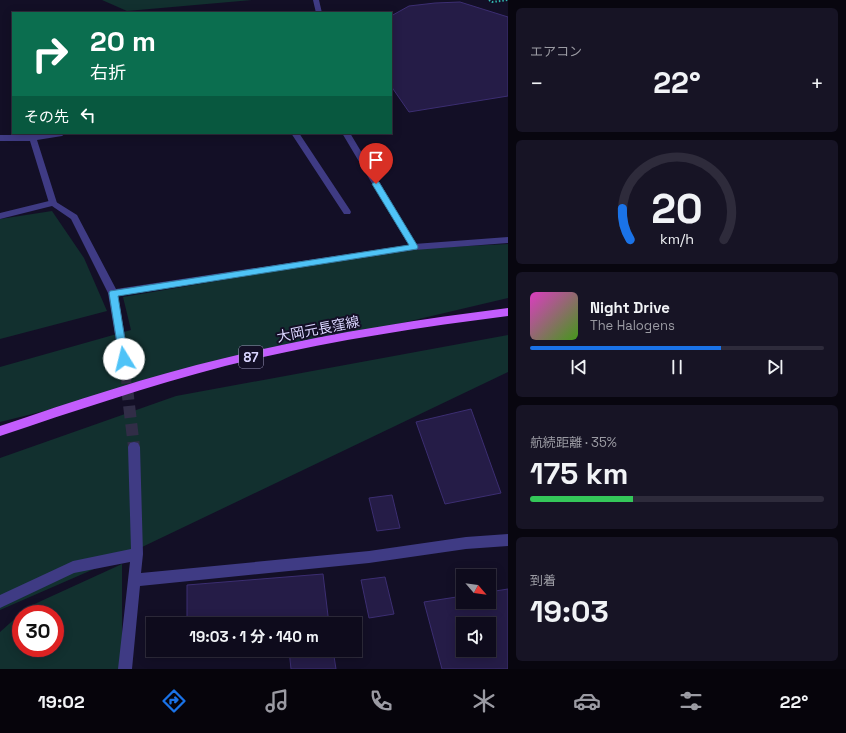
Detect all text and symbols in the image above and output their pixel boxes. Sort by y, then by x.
text: 20 m [90,23,156,59]
icon: right [24,28,76,80]
text: エアコン [530,43,582,60]
text: 右折 [90,61,126,84]
text: 22° [653,63,701,102]
text: − [530,69,544,97]
text: + [810,69,824,97]
icon: left [77,104,99,126]
text: その先 [24,107,69,126]
pin [359,143,393,184]
icon: arrive [365,149,387,171]
text: 20 [651,182,703,235]
text: km/h [660,230,694,248]
text: Night Drive [590,298,670,317]
street label: 大岡元長窪線 [275,312,361,346]
text: The Halogens [590,317,675,334]
position arrow [103,338,145,380]
road number: 87 [239,346,263,368]
icon: previous [568,356,590,378]
icon: pause [666,356,688,378]
icon: next [764,356,786,378]
text: 航続距離 · 35% [530,434,617,451]
text: 175 km [530,454,628,493]
north arrow [456,569,496,609]
map controls [456,569,496,657]
text: 到着 [530,572,556,589]
text: 19:03 [530,592,609,631]
speed limit sign: 30 [12,605,64,657]
button: sound [456,617,496,657]
text: 19:03 · 1 分 · 140 m [189,627,319,646]
icon: directions [160,687,188,715]
icon: music [263,687,291,715]
icon: phone [367,687,395,715]
icon: climate [470,687,498,715]
icon: car [573,687,601,715]
icon: filters [677,687,705,715]
text: 19:02 [38,690,85,713]
text: 22° [780,690,808,713]

